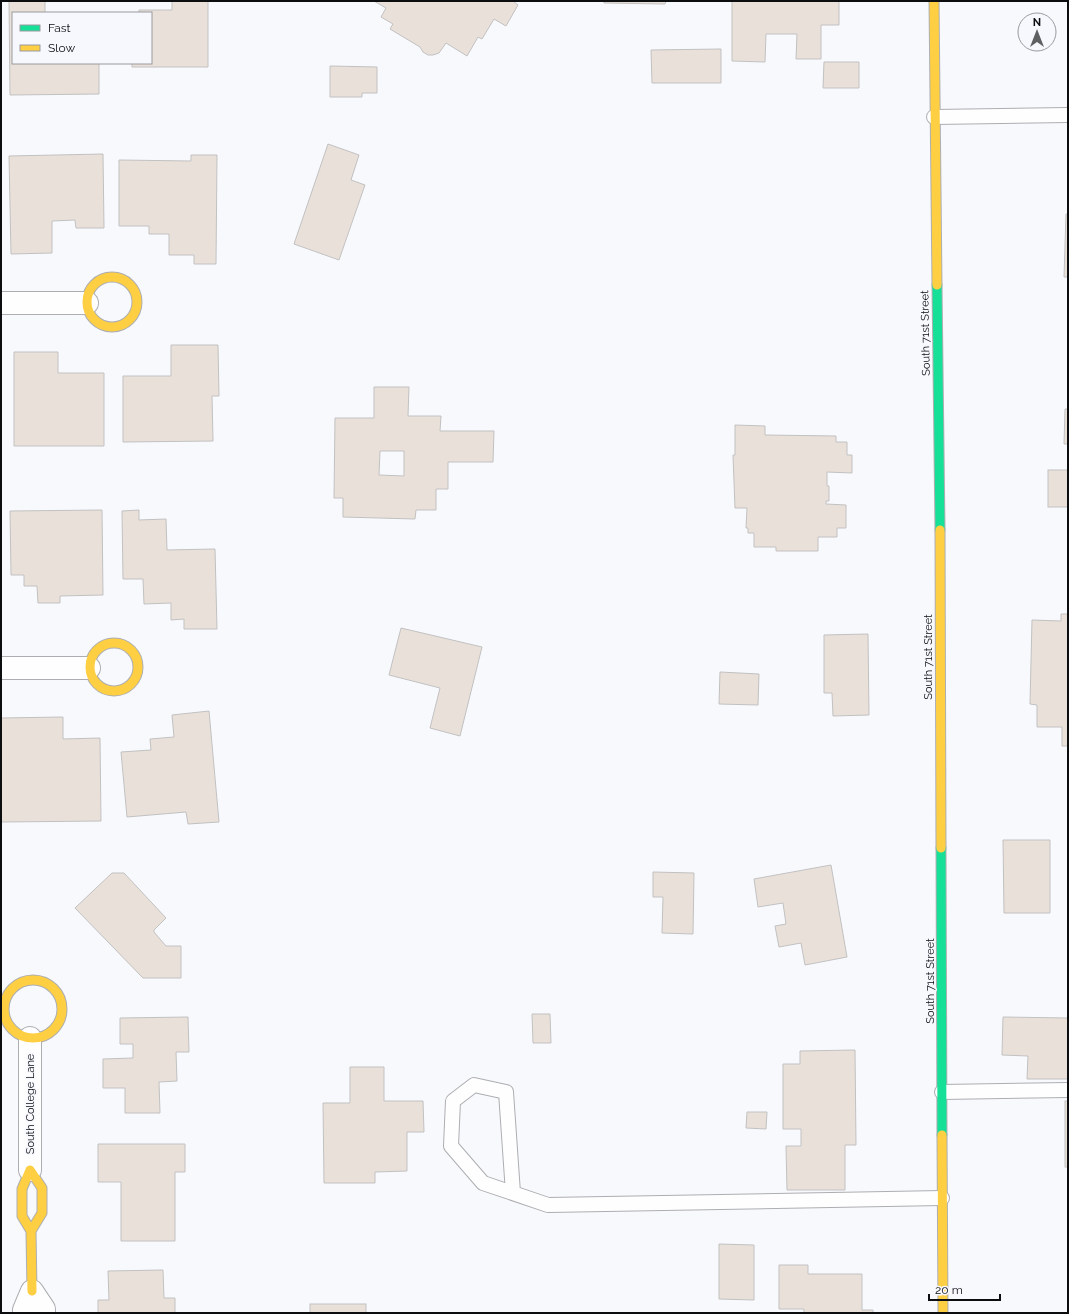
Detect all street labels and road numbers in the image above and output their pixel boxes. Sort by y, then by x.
street label: South 71st Street [918,290,933,376]
street label: South 71st Street [922,614,935,700]
street label: South 71st Street [924,938,937,1024]
street label: South College Lane [24,1053,37,1154]

